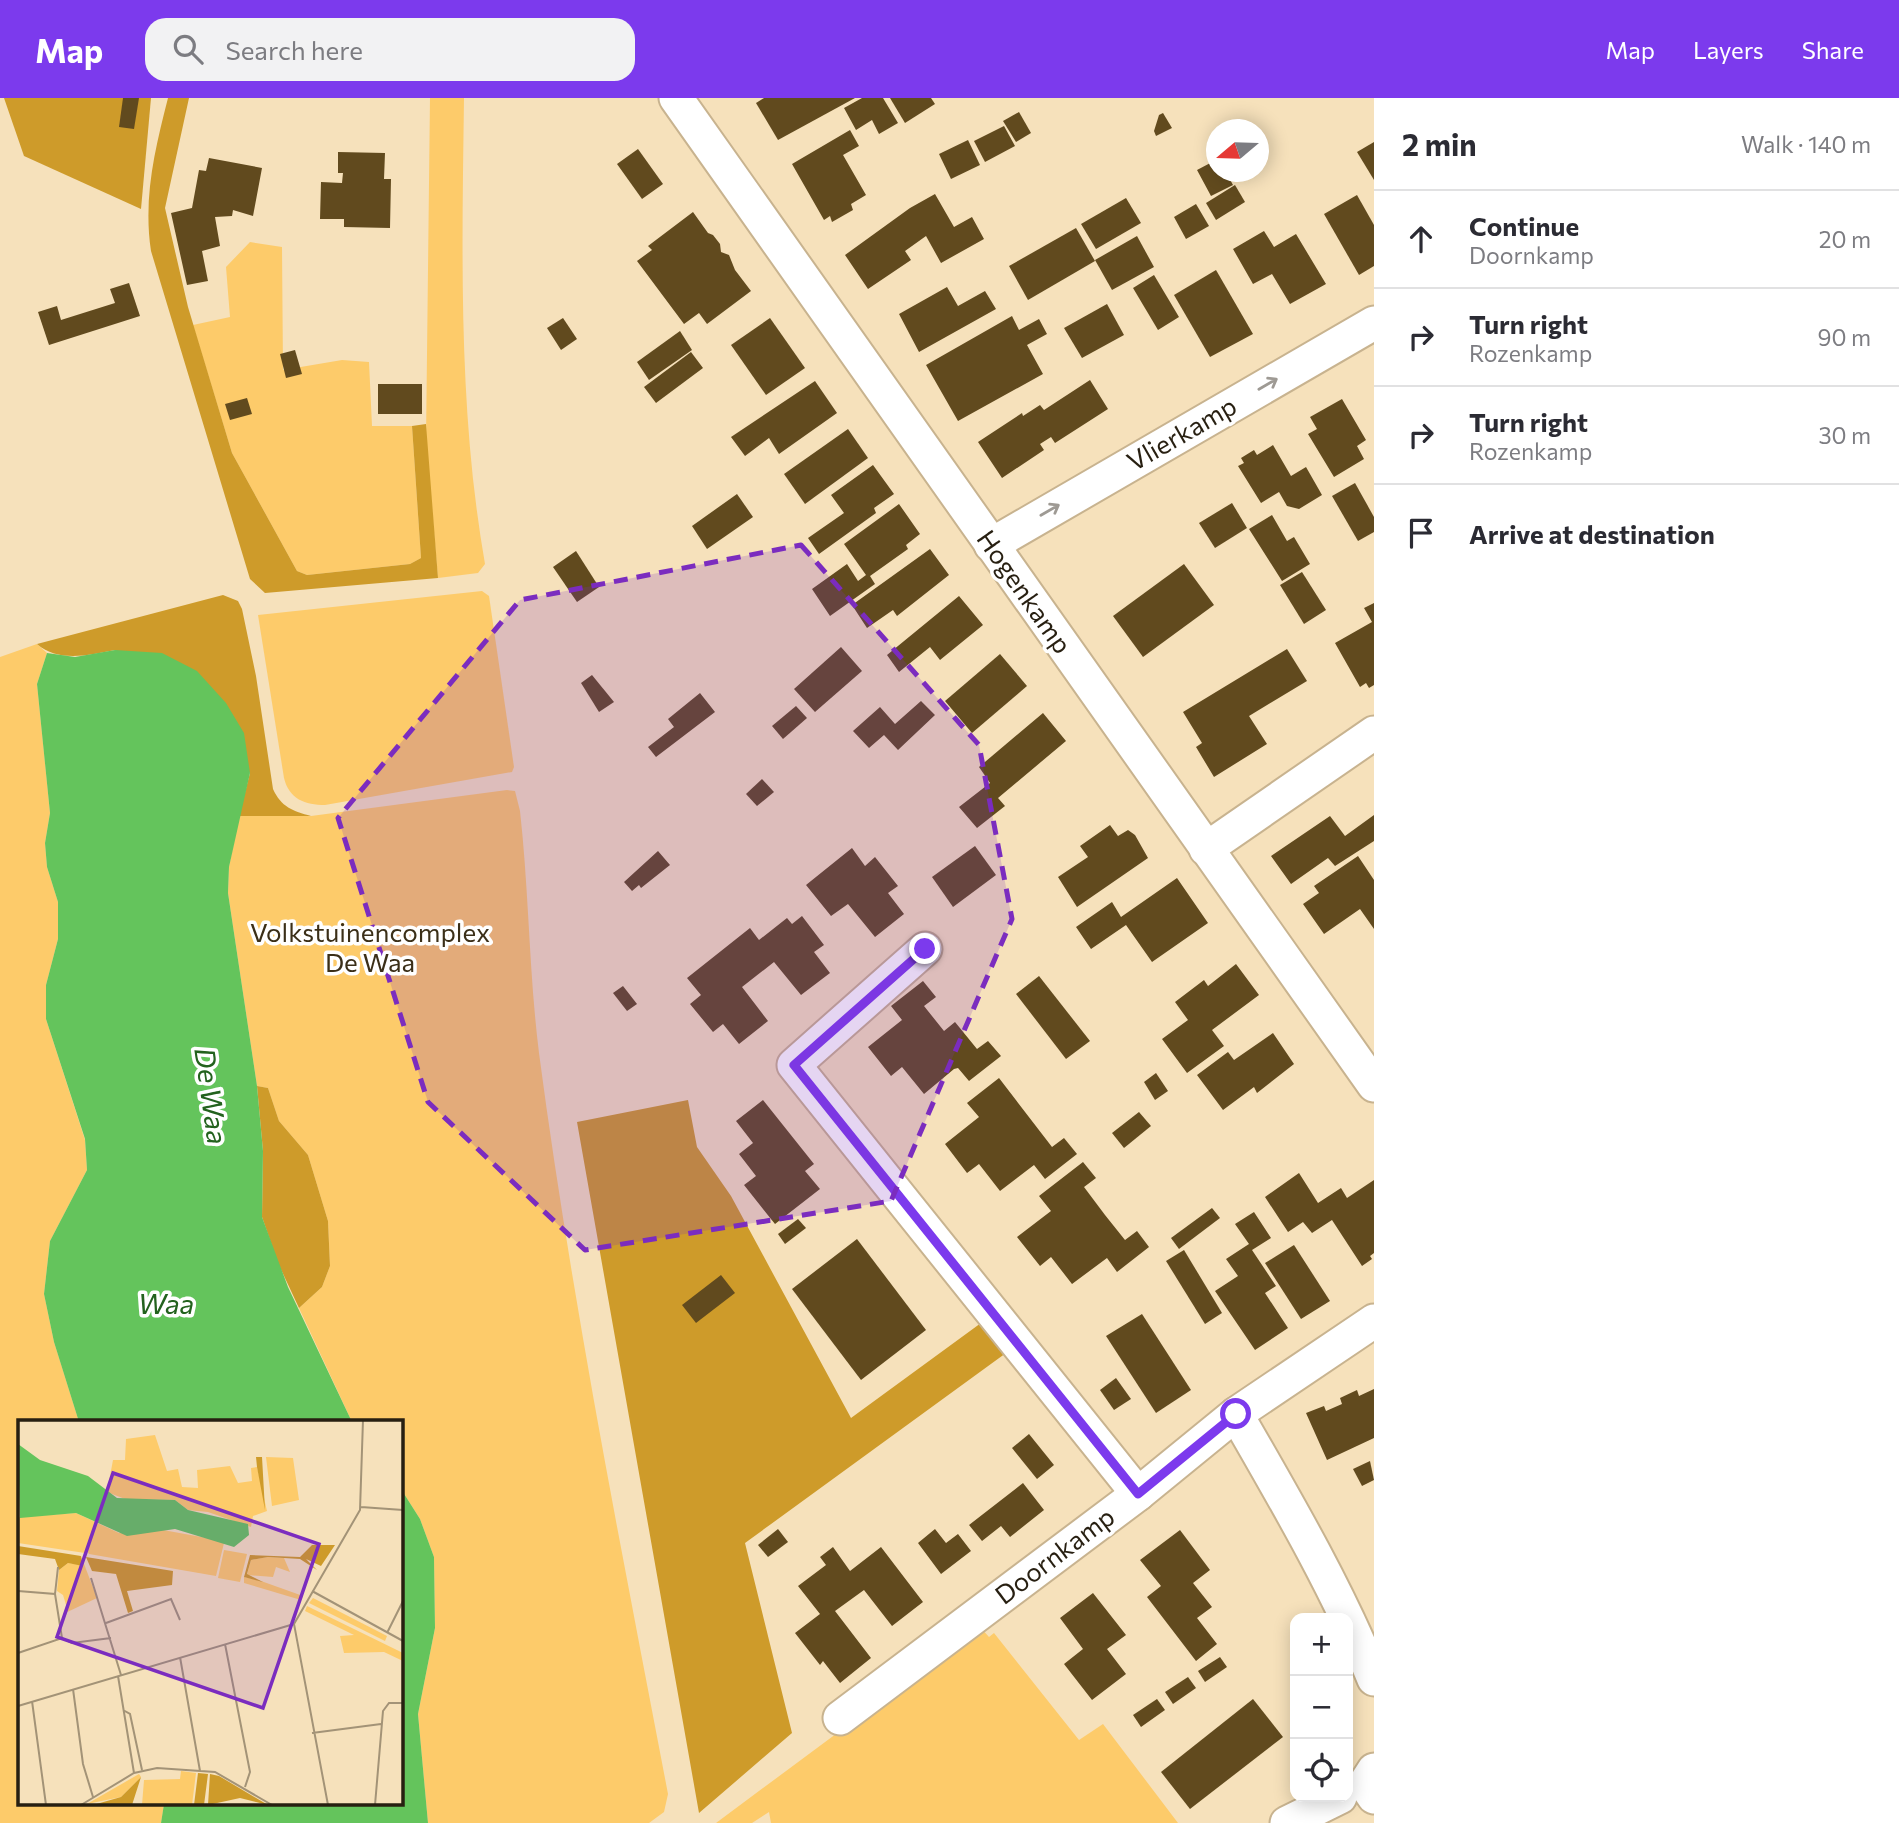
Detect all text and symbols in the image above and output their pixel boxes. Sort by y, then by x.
search box [145,18,635,81]
text: Map [35,29,103,70]
icon: search [169,30,207,68]
text: Search here [225,34,363,65]
text: Map [1606,35,1655,64]
text: Layers [1693,35,1764,64]
text: Share [1802,35,1864,64]
north arrow [1206,119,1269,182]
text: 2 min [1402,125,1477,162]
text: Walk · 140 m [1741,130,1871,158]
text: Continue [1469,210,1579,241]
icon: ahead [1402,220,1440,258]
text: 20 m [1819,225,1871,253]
text: Doornkamp [1469,241,1594,269]
text: Turn right [1469,308,1588,339]
icon: right [1402,318,1440,356]
text: 90 m [1818,323,1871,351]
text: Rozenkamp [1469,339,1592,367]
one-way arrow [1257,377,1277,391]
street label: Vlierkamp [1121,389,1241,476]
text: Turn right [1469,406,1588,437]
icon: right [1402,416,1440,454]
text: 30 m [1818,421,1871,449]
text: Rozenkamp [1469,437,1592,465]
one-way arrow [1039,503,1059,517]
icon: arrive [1402,514,1440,552]
text: Arrive at destination [1469,518,1715,549]
street label: Hogenkamp [971,524,1079,659]
park label: Volkstuinencomplex De Waa [250,916,490,977]
route end [909,933,940,964]
water label: De Waa [188,1045,236,1146]
water label: Waa [138,1286,194,1320]
route start [1220,1398,1251,1429]
inset map [18,1420,402,1806]
street label: Doornkamp [988,1500,1120,1610]
map controls [1290,1613,1353,1802]
button: + [1290,1613,1353,1676]
button: − [1290,1676,1353,1739]
button: locate [1290,1739,1353,1802]

